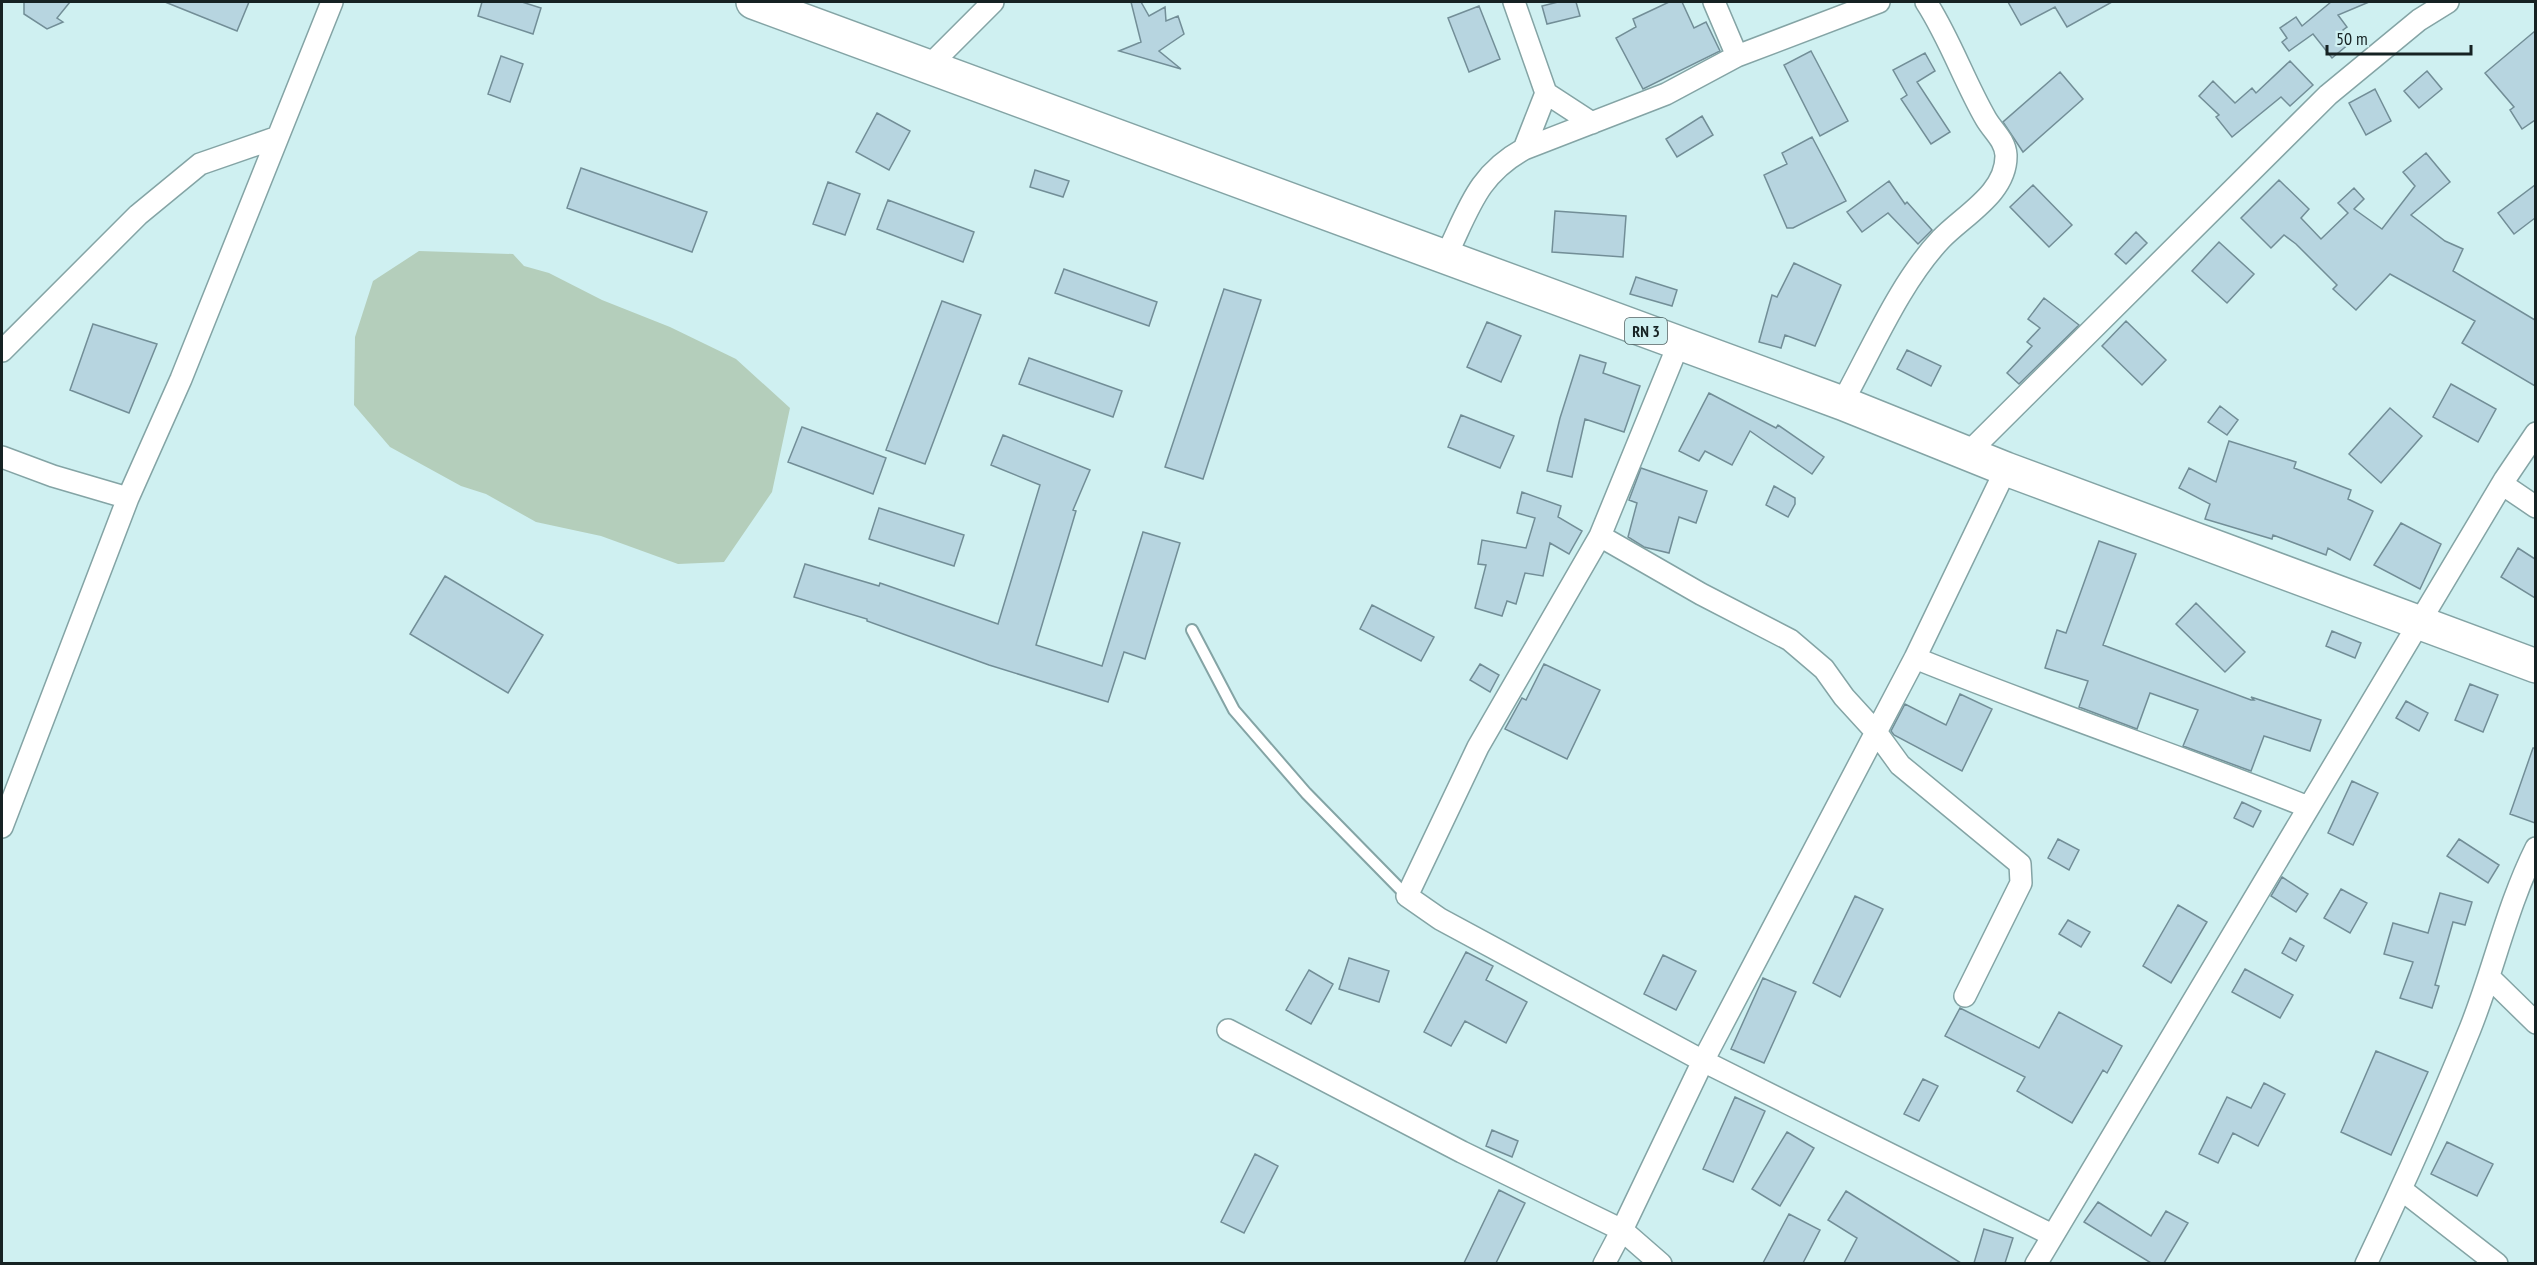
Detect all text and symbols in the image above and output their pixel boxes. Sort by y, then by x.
scale bar [2327,18,2471,56]
text: 50 m [2336,27,2368,50]
road number: RN 3 [1625,318,1667,344]

